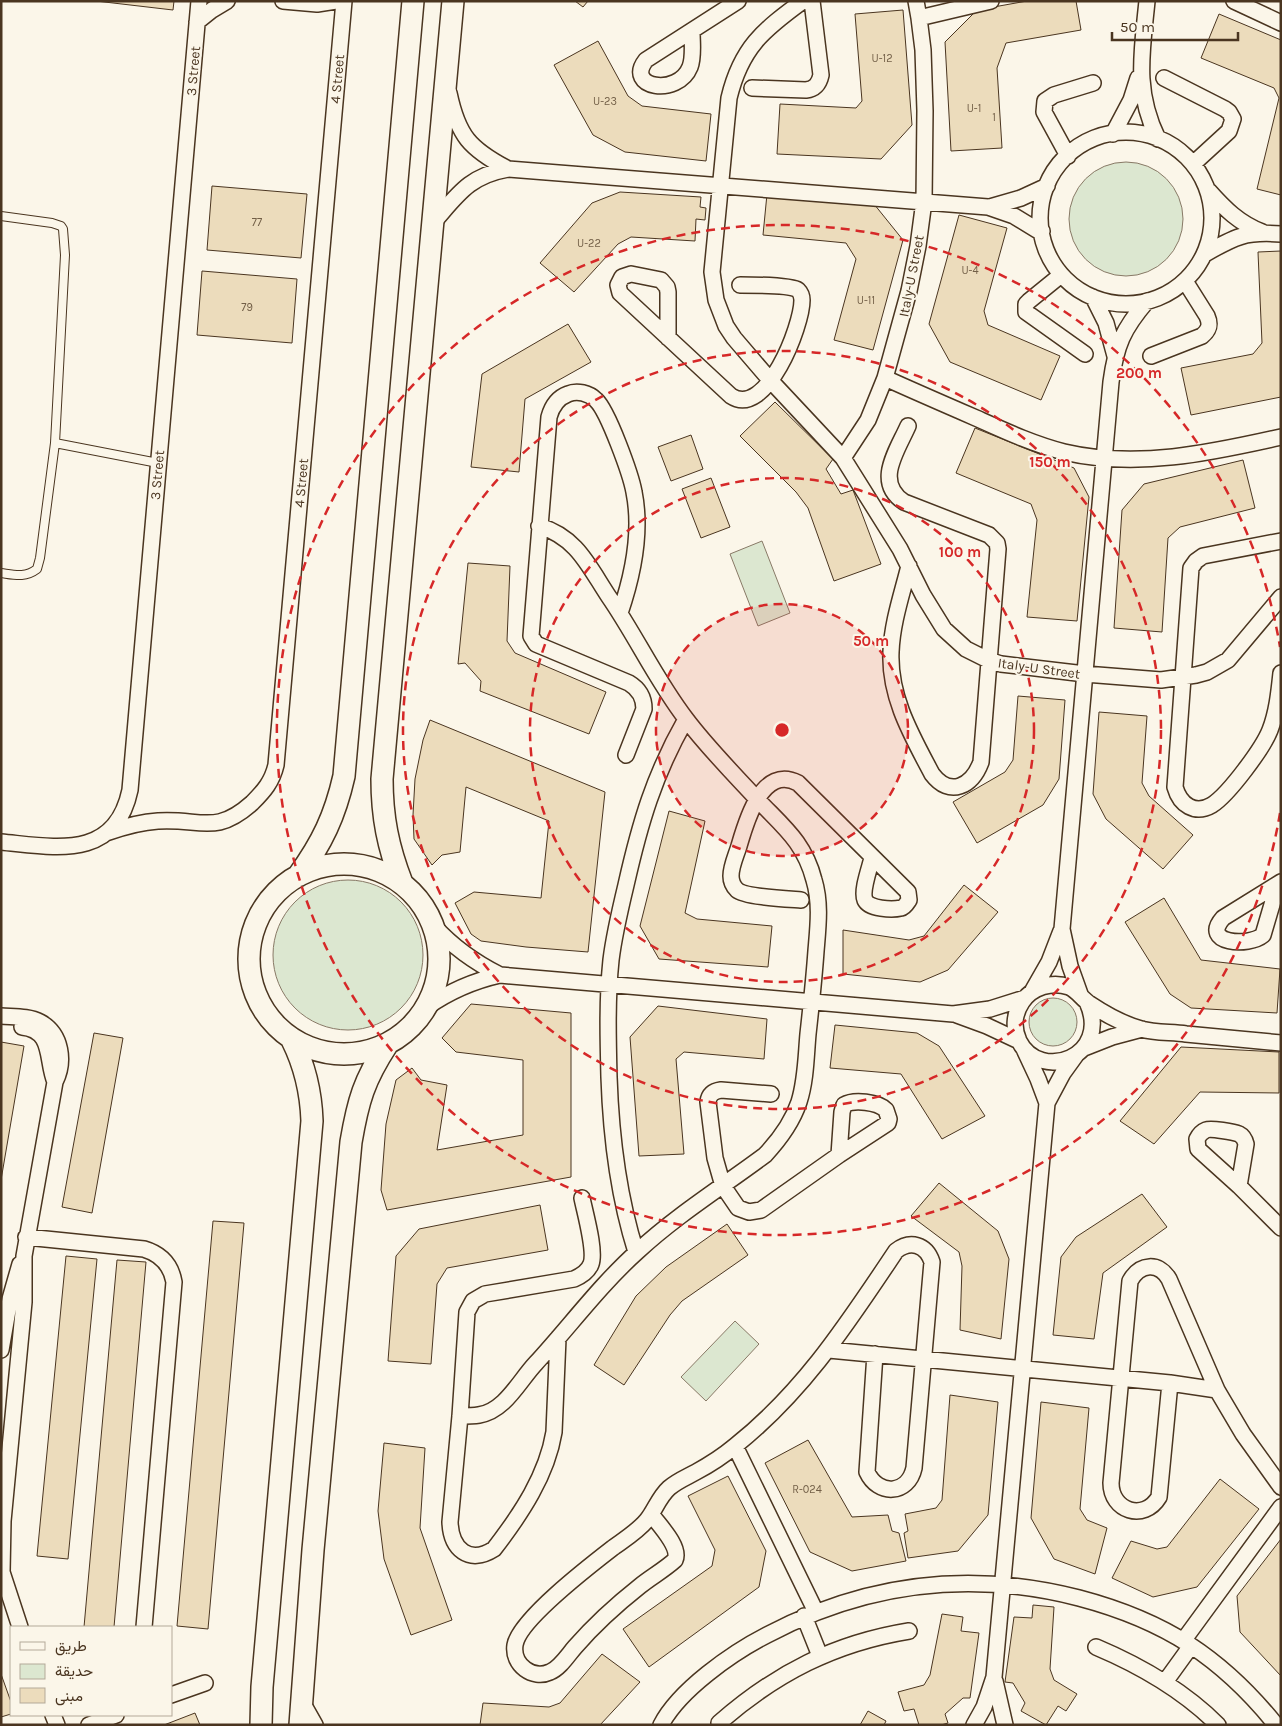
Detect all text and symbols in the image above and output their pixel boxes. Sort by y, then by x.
scale bar [1112,10,1238,42]
text: 50 m [1120,18,1155,36]
street label: 3 Street [183,45,204,97]
house number: U-12 [871,52,893,65]
street label: 4 Street [327,54,348,104]
house number: U-23 [593,95,617,108]
house number: U-1 [967,102,981,115]
house number: 1 [992,111,996,124]
house number: 77 [252,216,262,229]
street label: Italy-U Street [895,234,928,319]
house number: U-22 [577,237,601,250]
house number: U-4 [961,264,979,277]
house number: U-11 [857,294,875,307]
house number: 79 [241,301,253,314]
text: 200 m [1116,364,1162,382]
street label: 3 Street [147,449,168,501]
text: 150 m [1029,453,1071,471]
street label: 4 Street [291,458,312,508]
text: 100 m [939,543,981,561]
text: 50 m [853,632,889,650]
street label: Italy-U Street [997,654,1081,683]
centre of rings [773,721,791,739]
house number: R-024 [792,1483,822,1496]
legend [10,1626,172,1716]
text: طريق [55,1637,87,1656]
text: حديقة [55,1662,93,1680]
text: مبنى [55,1687,83,1706]

